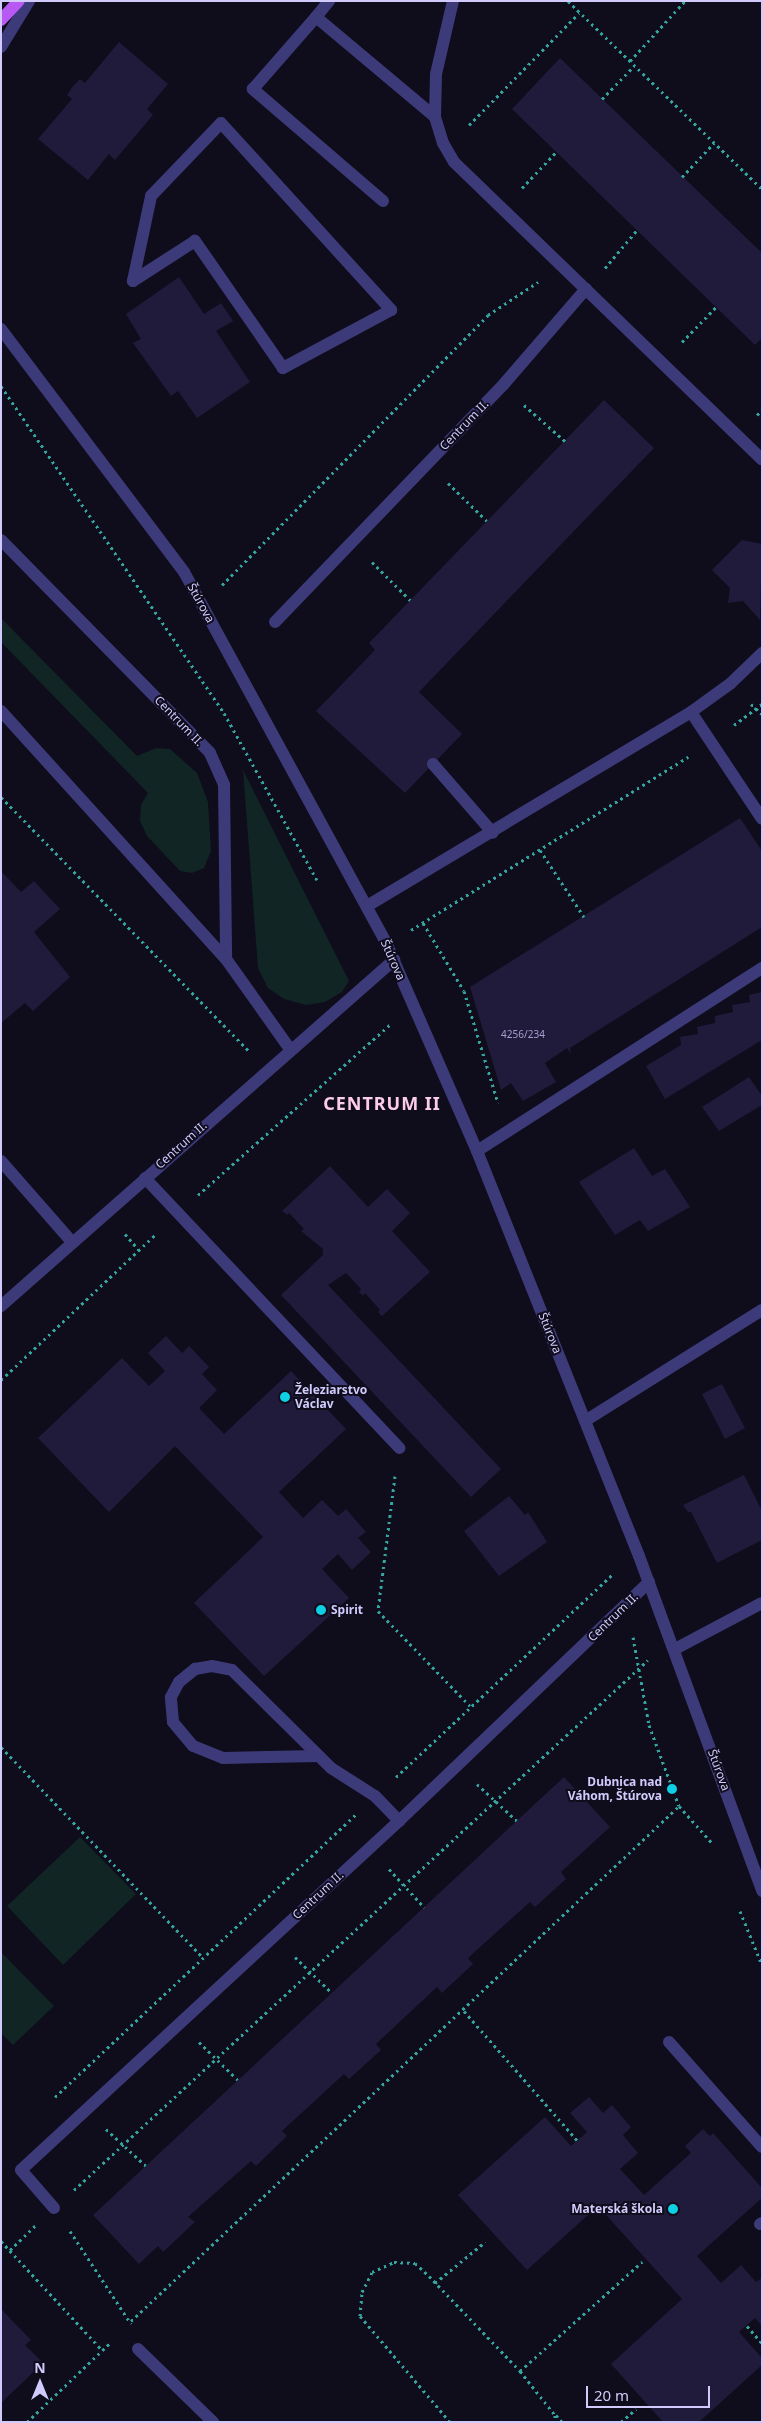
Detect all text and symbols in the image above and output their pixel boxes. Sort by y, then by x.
street label: Centrum II. [437,397,491,453]
street label: Štúrova [184,581,218,625]
street label: Centrum II. [152,693,206,749]
street label: Štúrova [378,937,408,983]
house number: 4256/234 [501,1029,545,1041]
district label: CENTRUM II [322,1092,442,1114]
street label: Centrum II. [152,1118,210,1172]
street label: Štúrova [535,1310,565,1356]
place label: Železiarstvo Václav [295,1383,367,1411]
marker: Železiarstvo Václav [279,1391,291,1403]
street label: Centrum II. [585,1590,641,1644]
place label: Spirit [331,1603,363,1617]
marker: Spirit [315,1604,327,1616]
street label: Štúrova [705,1747,733,1793]
place label: Dubnica nad Váhom, Štúrova [568,1775,662,1803]
marker: Dubnica nad Váhom, Štúrova [666,1783,678,1795]
street label: Centrum II. [290,1868,346,1922]
place label: Materská škola [571,2202,663,2216]
marker: Materská škola [667,2203,679,2215]
north arrow [15,2358,65,2408]
text: N [34,2358,46,2377]
scale bar [588,2376,712,2408]
text: 20 m [594,2385,629,2405]

